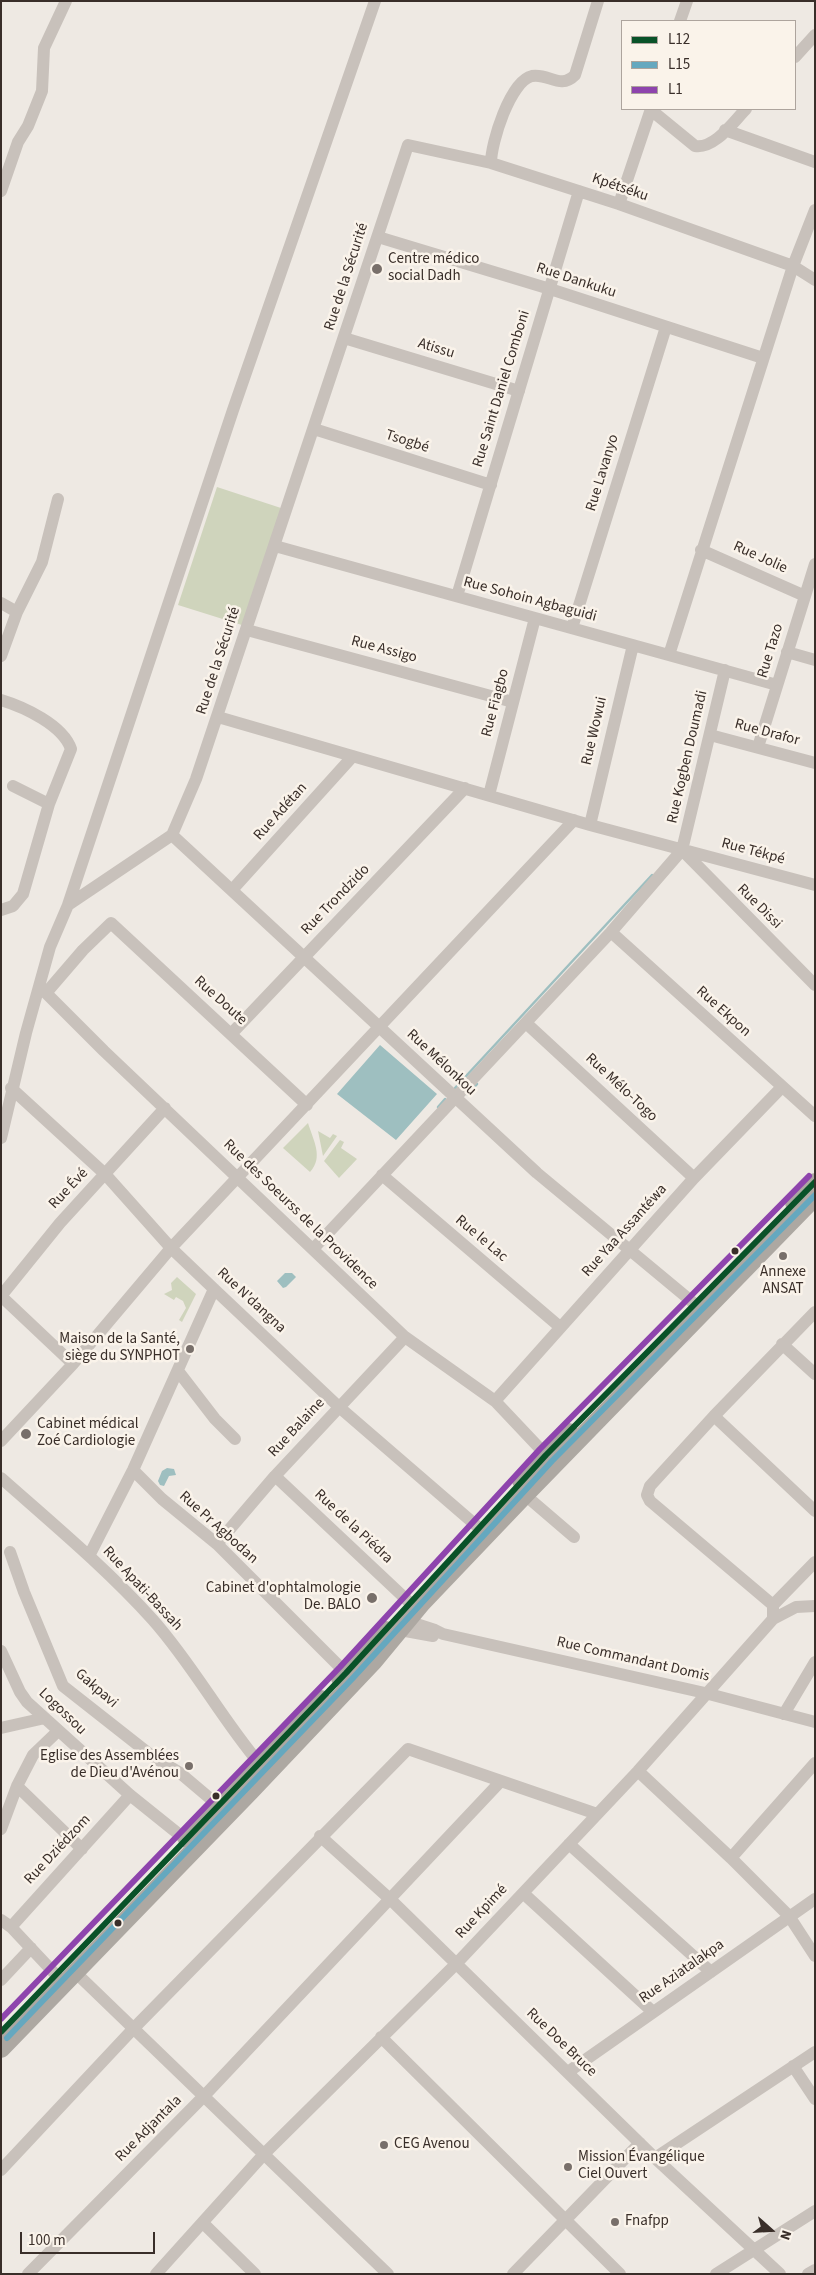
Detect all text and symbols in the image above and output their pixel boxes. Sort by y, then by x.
legend [621,20,796,110]
text: L12 [668,29,690,50]
text: L15 [668,54,690,75]
text: L1 [668,79,683,100]
street label: Kpétséku [589,170,651,206]
street label: Rue de la Sécurité [321,221,373,333]
place label: Centre médico social Dadh [388,251,479,286]
street label: Rue Dankuku [534,260,618,302]
marker: Centre médico social Dadh [370,262,384,276]
street label: Rue Saint Daniel Comboni [470,308,534,470]
street label: Atissu [415,335,457,363]
street label: Tsogbé [383,427,431,457]
street label: Rue Lavanyo [583,432,623,514]
street label: Rue Jolie [730,538,790,578]
street label: Rue Sohoin Agbaguidi [461,574,599,626]
street label: Rue de la Sécurité [193,605,245,717]
street label: Rue Tazo [754,622,788,680]
street label: Rue Assigo [349,633,419,667]
street label: Rue Fiagbo [478,667,514,739]
street label: Rue Kogben Doumadi [664,689,712,825]
street label: Rue Wowui [578,695,612,767]
street label: Rue Drafor [733,716,801,750]
street label: Rue Adétan [250,779,312,845]
street label: Rue Tékpé [719,835,787,869]
street label: Rue Trondzido [298,861,374,939]
street label: Rue Dissi [733,881,785,933]
street label: Rue Doute [190,973,250,1029]
street label: Rue Ekpon [692,983,754,1041]
street label: Rue Mélonkou [402,1026,480,1100]
street label: Rue Mélo-Togo [581,1050,661,1126]
street label: Rue des Soeurss de la Providence [219,1136,381,1294]
street label: Rue Évé [46,1165,92,1213]
street label: Rue Yaa Assantéwa [579,1181,671,1281]
street label: Rue le Lac [451,1212,511,1266]
unlabelled marker [730,1246,740,1256]
marker: Annexe ANSAT [777,1250,789,1262]
place label: Annexe ANSAT [760,1264,806,1299]
street label: Rue N'dangna [213,1265,289,1337]
place label: Maison de la Santé, siège du SYNPHOT [59,1331,180,1366]
marker: Maison de la Santé, siège du SYNPHOT [184,1343,196,1355]
street label: Rue Balaine [265,1395,329,1461]
place label: Cabinet médical Zoé Cardiologie [37,1416,139,1451]
marker: Cabinet médical Zoé Cardiologie [19,1427,33,1441]
street label: Rue de la Piédra [310,1486,396,1568]
street label: Rue Pr Agbodan [175,1488,261,1568]
street label: Rue Apati-Bassah [98,1543,186,1635]
place label: Cabinet d'ophtalmologie De. BALO [206,1580,361,1615]
marker: Cabinet d'ophtalmologie De. BALO [365,1591,379,1605]
street label: Rue Commandant Domis [555,1634,711,1686]
street label: Gakpavi [71,1666,121,1712]
street label: Logossou [34,1685,90,1739]
place label: Eglise des Assemblées de Dieu d'Avénou [40,1748,179,1783]
marker: Eglise des Assemblées de Dieu d'Avénou [183,1760,195,1772]
unlabelled marker [211,1791,221,1801]
street label: Rue Dziédzom [21,1811,95,1889]
street label: Rue Kpimé [452,1881,512,1943]
unlabelled marker [113,1918,123,1928]
street label: Rue Aziatalakpa [636,1936,728,2008]
street label: Rue Doe Bruce [522,2005,600,2081]
street label: Rue Adjantala [112,2092,186,2166]
place label: CEG Avenou [394,2136,470,2154]
marker: CEG Avenou [378,2139,390,2151]
place label: Mission Évangélique Ciel Ouvert [578,2149,705,2184]
marker: Mission Évangélique Ciel Ouvert [562,2161,574,2173]
north arrow [746,2205,796,2255]
place label: Fnafpp [625,2213,669,2231]
marker: Fnafpp [609,2216,621,2228]
scale bar [22,2222,158,2254]
text: N [774,2227,796,2243]
text: 100 m [28,2230,66,2251]

